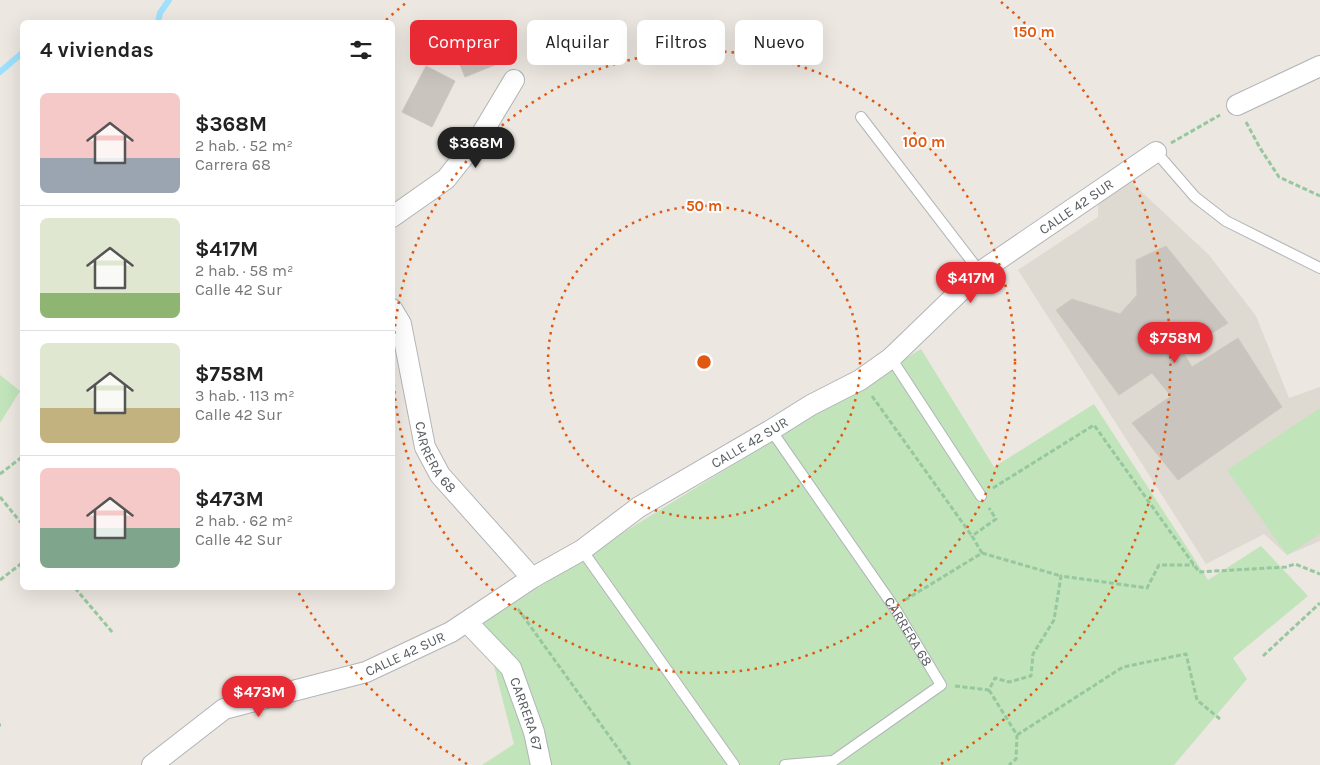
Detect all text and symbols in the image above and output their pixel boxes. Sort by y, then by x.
chip: Comprar [410,20,517,65]
chip: Alquilar [527,20,627,65]
chip: Filtros [637,20,725,65]
chip: Nuevo [735,20,823,65]
text: 150 m [1013,23,1055,41]
icon: filters [347,36,375,64]
text: 4 viviendas [40,38,154,62]
text: $368M [195,112,267,136]
icon: home [80,113,140,173]
pin: $368M [441,126,511,169]
text: $368M [448,133,504,152]
text: 100 m [903,133,945,151]
text: 2 hab. · 52 m² [195,136,293,155]
text: Carrera 68 [195,155,271,174]
street label: CALLE 42 SUR [1036,176,1117,238]
text: 50 m [686,197,722,215]
text: $417M [195,237,258,261]
icon: home [80,238,140,298]
text: 2 hab. · 58 m² [195,261,293,280]
pin: $417M [936,262,1006,304]
text: $417M [947,268,995,287]
text: Calle 42 Sur [195,280,282,299]
pin: $758M [1140,322,1210,364]
text: $758M [1149,328,1201,347]
centre of rings [695,353,713,371]
text: $758M [195,362,264,386]
icon: home [80,363,140,423]
text: 3 hab. · 113 m² [195,386,295,405]
text: Calle 42 Sur [195,405,282,424]
street label: CALLE 42 SUR [708,413,791,472]
street label: CARRERA 68 [411,420,460,496]
text: $473M [195,487,264,511]
icon: home [80,488,140,548]
text: 2 hab. · 62 m² [195,511,293,530]
text: Calle 42 Sur [195,530,282,549]
street label: CARRERA 68 [881,594,936,670]
street label: CALLE 42 SUR [362,628,448,680]
street label: CARRERA 67 [506,675,546,752]
pin: $473M [224,676,294,718]
text: $473M [233,682,285,701]

